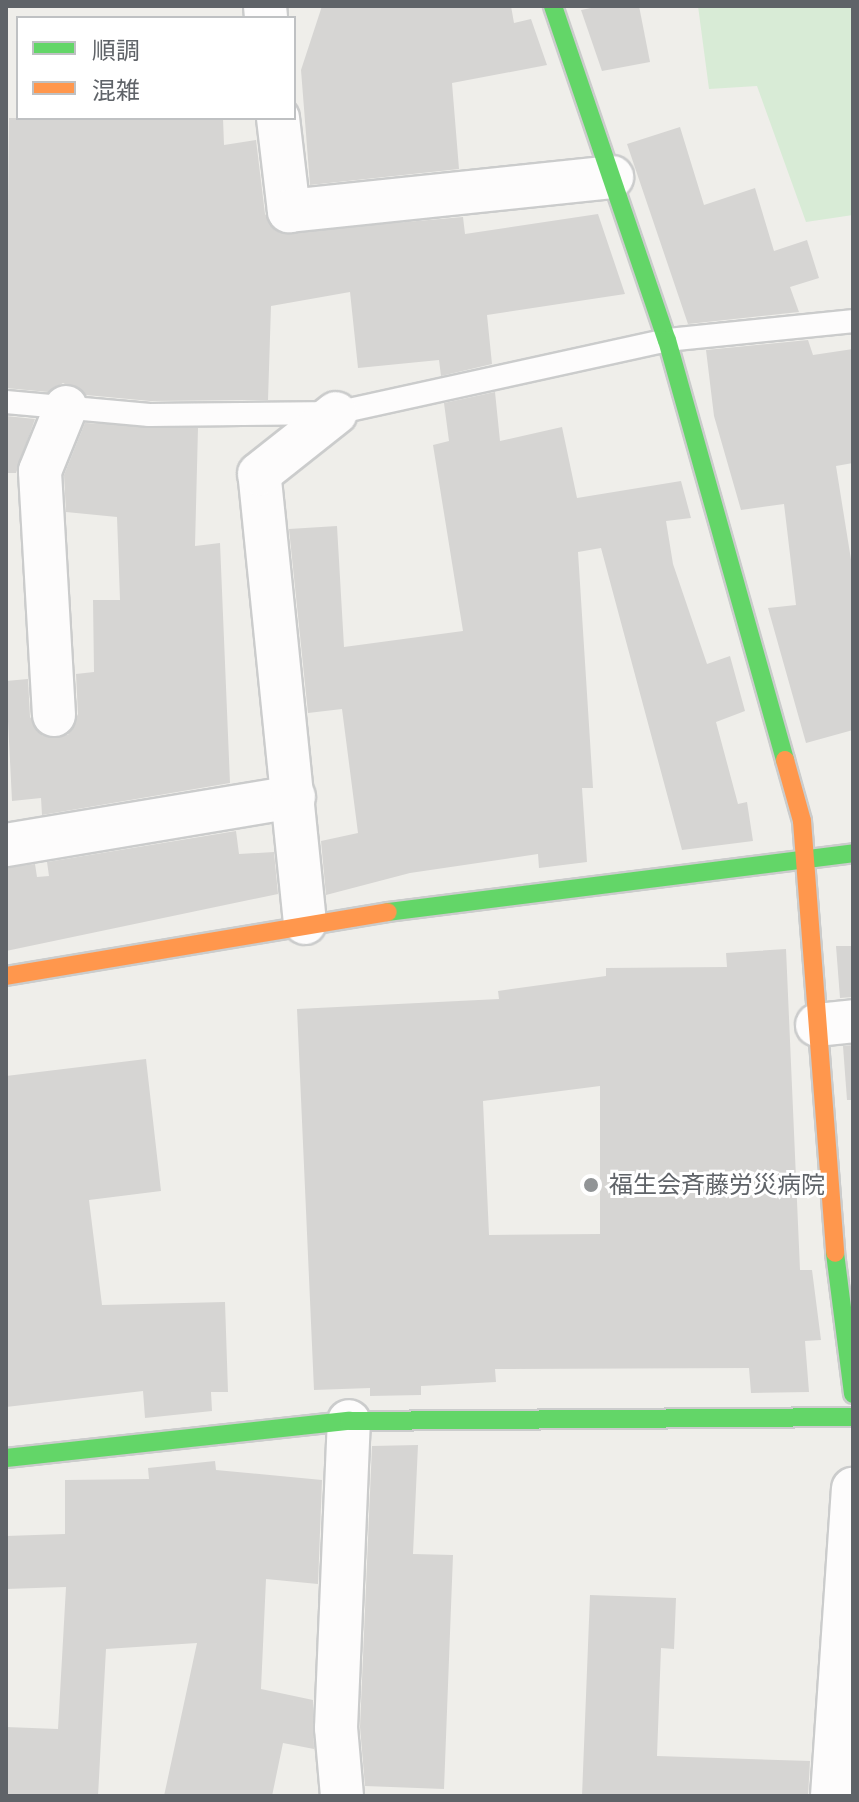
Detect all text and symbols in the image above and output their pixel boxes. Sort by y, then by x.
legend [16,16,296,120]
text: 順調 [92,36,140,65]
text: 混雑 [92,76,140,105]
place label: 福生会斉藤労災病院 [609,1171,825,1199]
marker: 福生会斉藤労災病院 [580,1174,602,1196]

